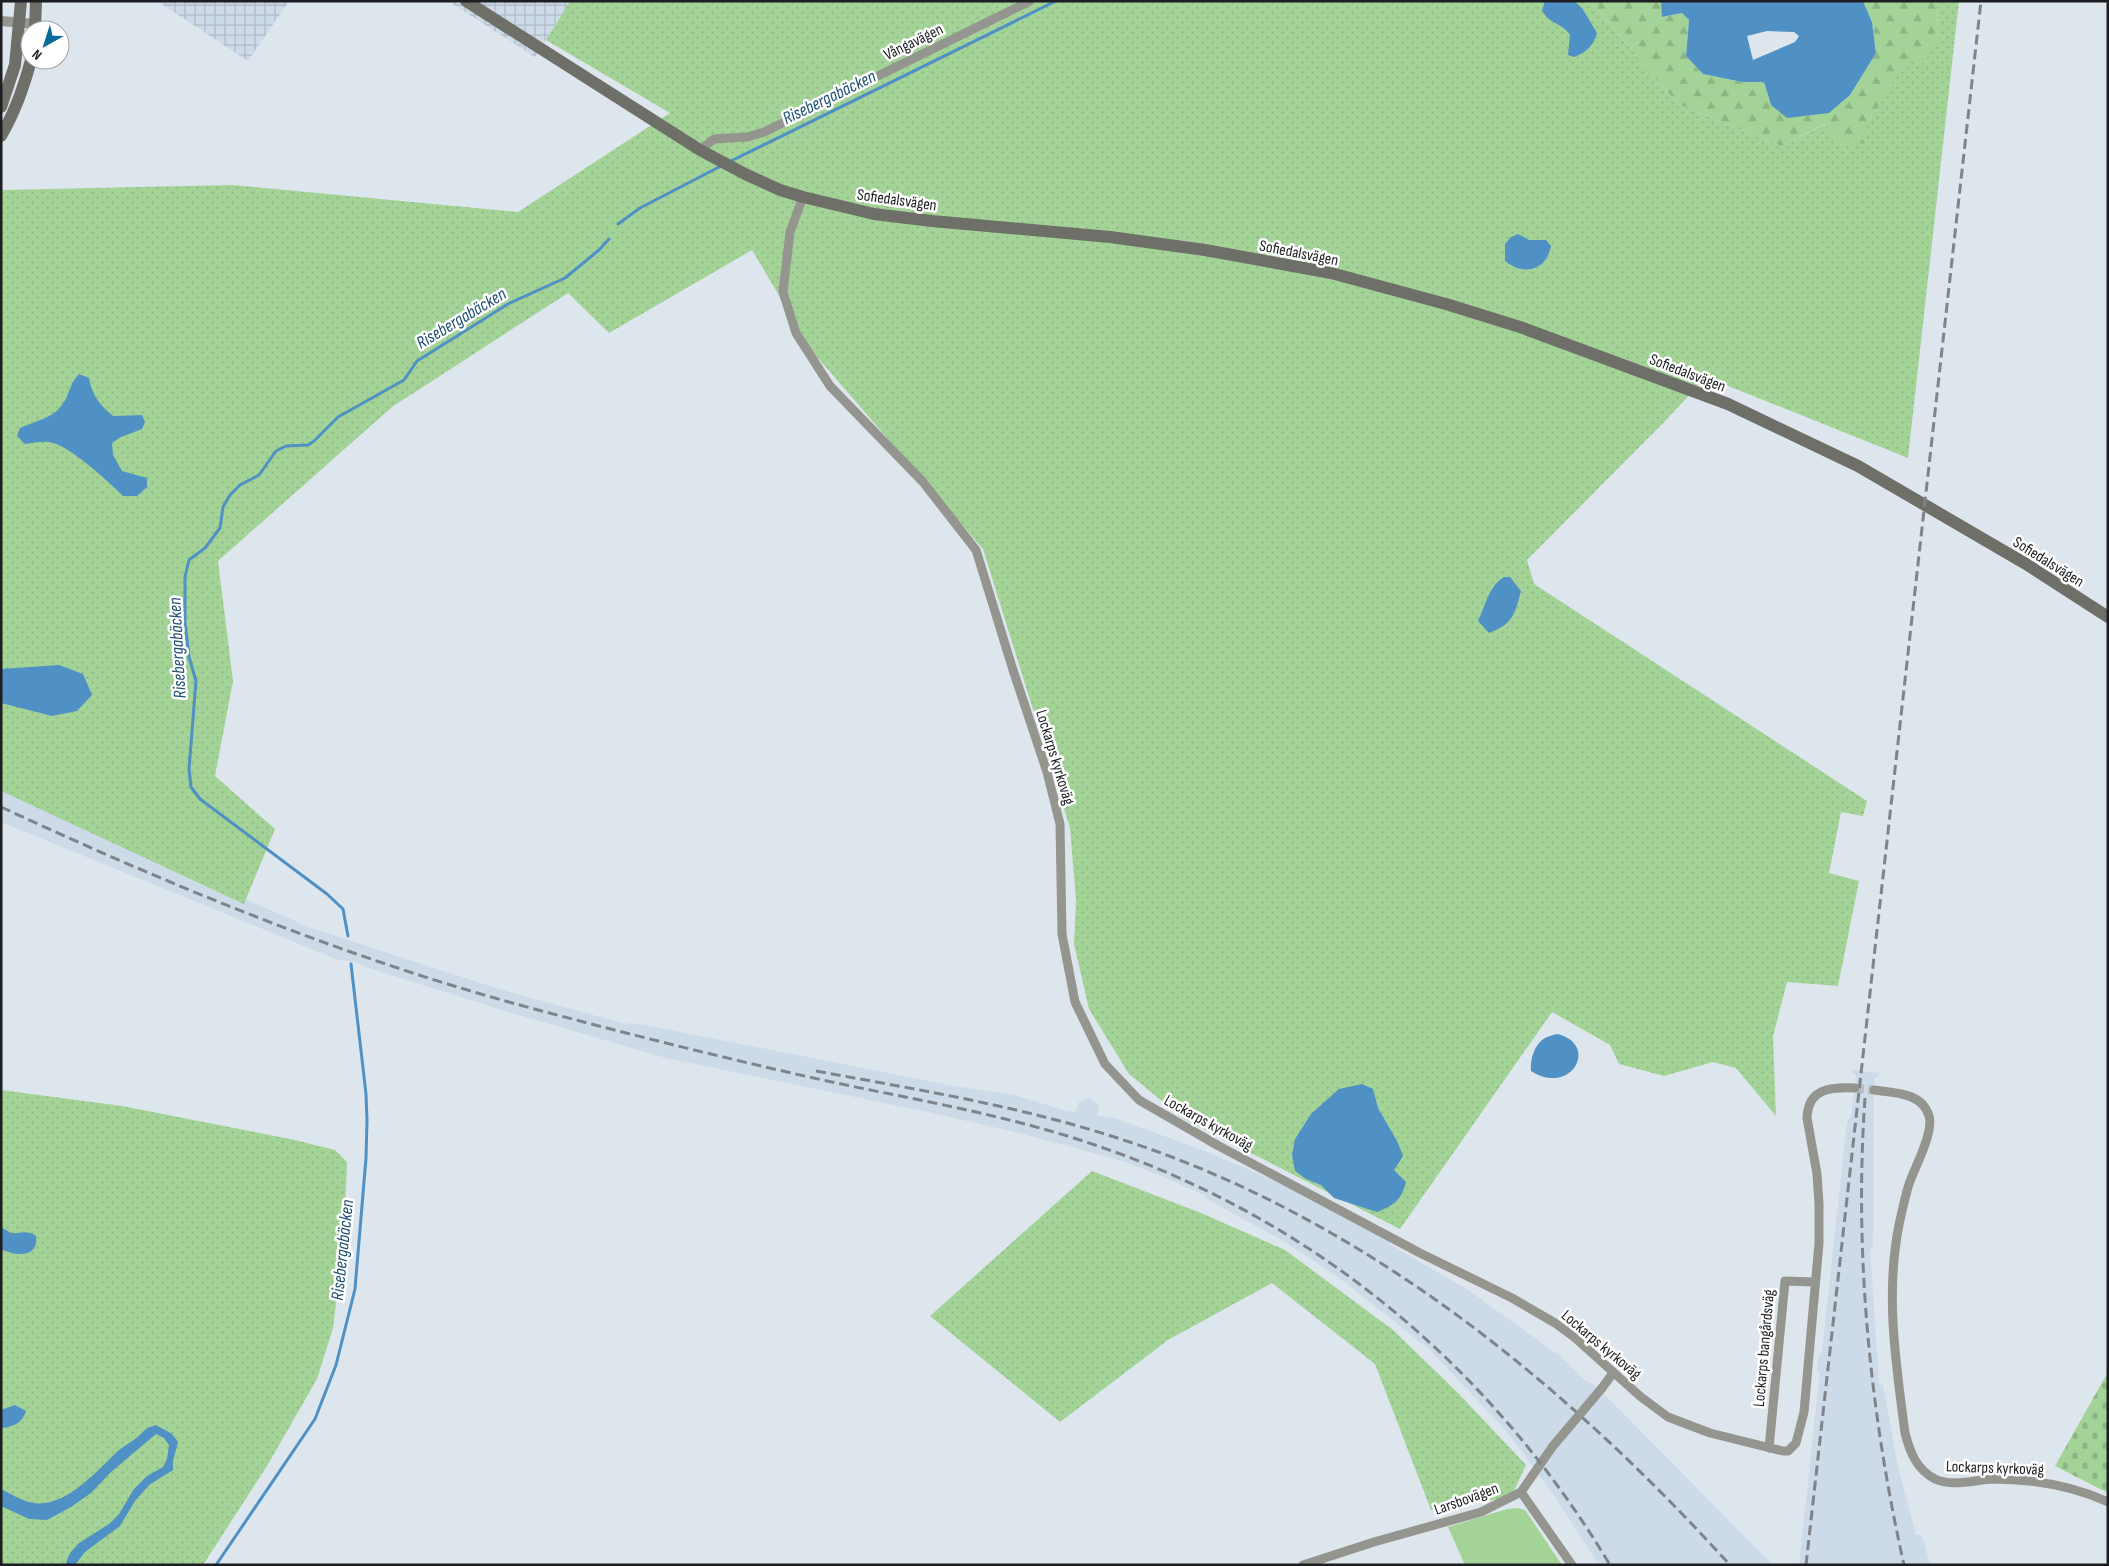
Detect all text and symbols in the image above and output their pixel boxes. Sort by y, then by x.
north arrow [20,20,70,70]
street label: Vångavägen [881,20,946,65]
text: N [29,46,45,64]
water label: Risebergabäcken [779,66,880,129]
street label: Sofiedalsvägen [856,186,938,215]
street label: Sofiedalsvägen [1258,237,1340,270]
water label: Risebergabäcken [413,283,510,353]
street label: Sofiedalsvägen [1647,350,1728,397]
street label: Sofiedalsvägen [2009,533,2087,592]
water label: Risebergabäcken [164,597,191,699]
street label: Lockarps kyrkoväg [1031,708,1078,807]
street label: Lockarps kyrkoväg [1161,1091,1256,1155]
water label: Risebergabäcken [327,1198,358,1301]
street label: Lockarps bangårdsväg [1750,1289,1779,1408]
street label: Lockarps kyrkoväg [1557,1306,1645,1384]
street label: Lockarps kyrkoväg [1945,1457,2044,1480]
street label: Larsbovägen [1432,1479,1501,1520]

